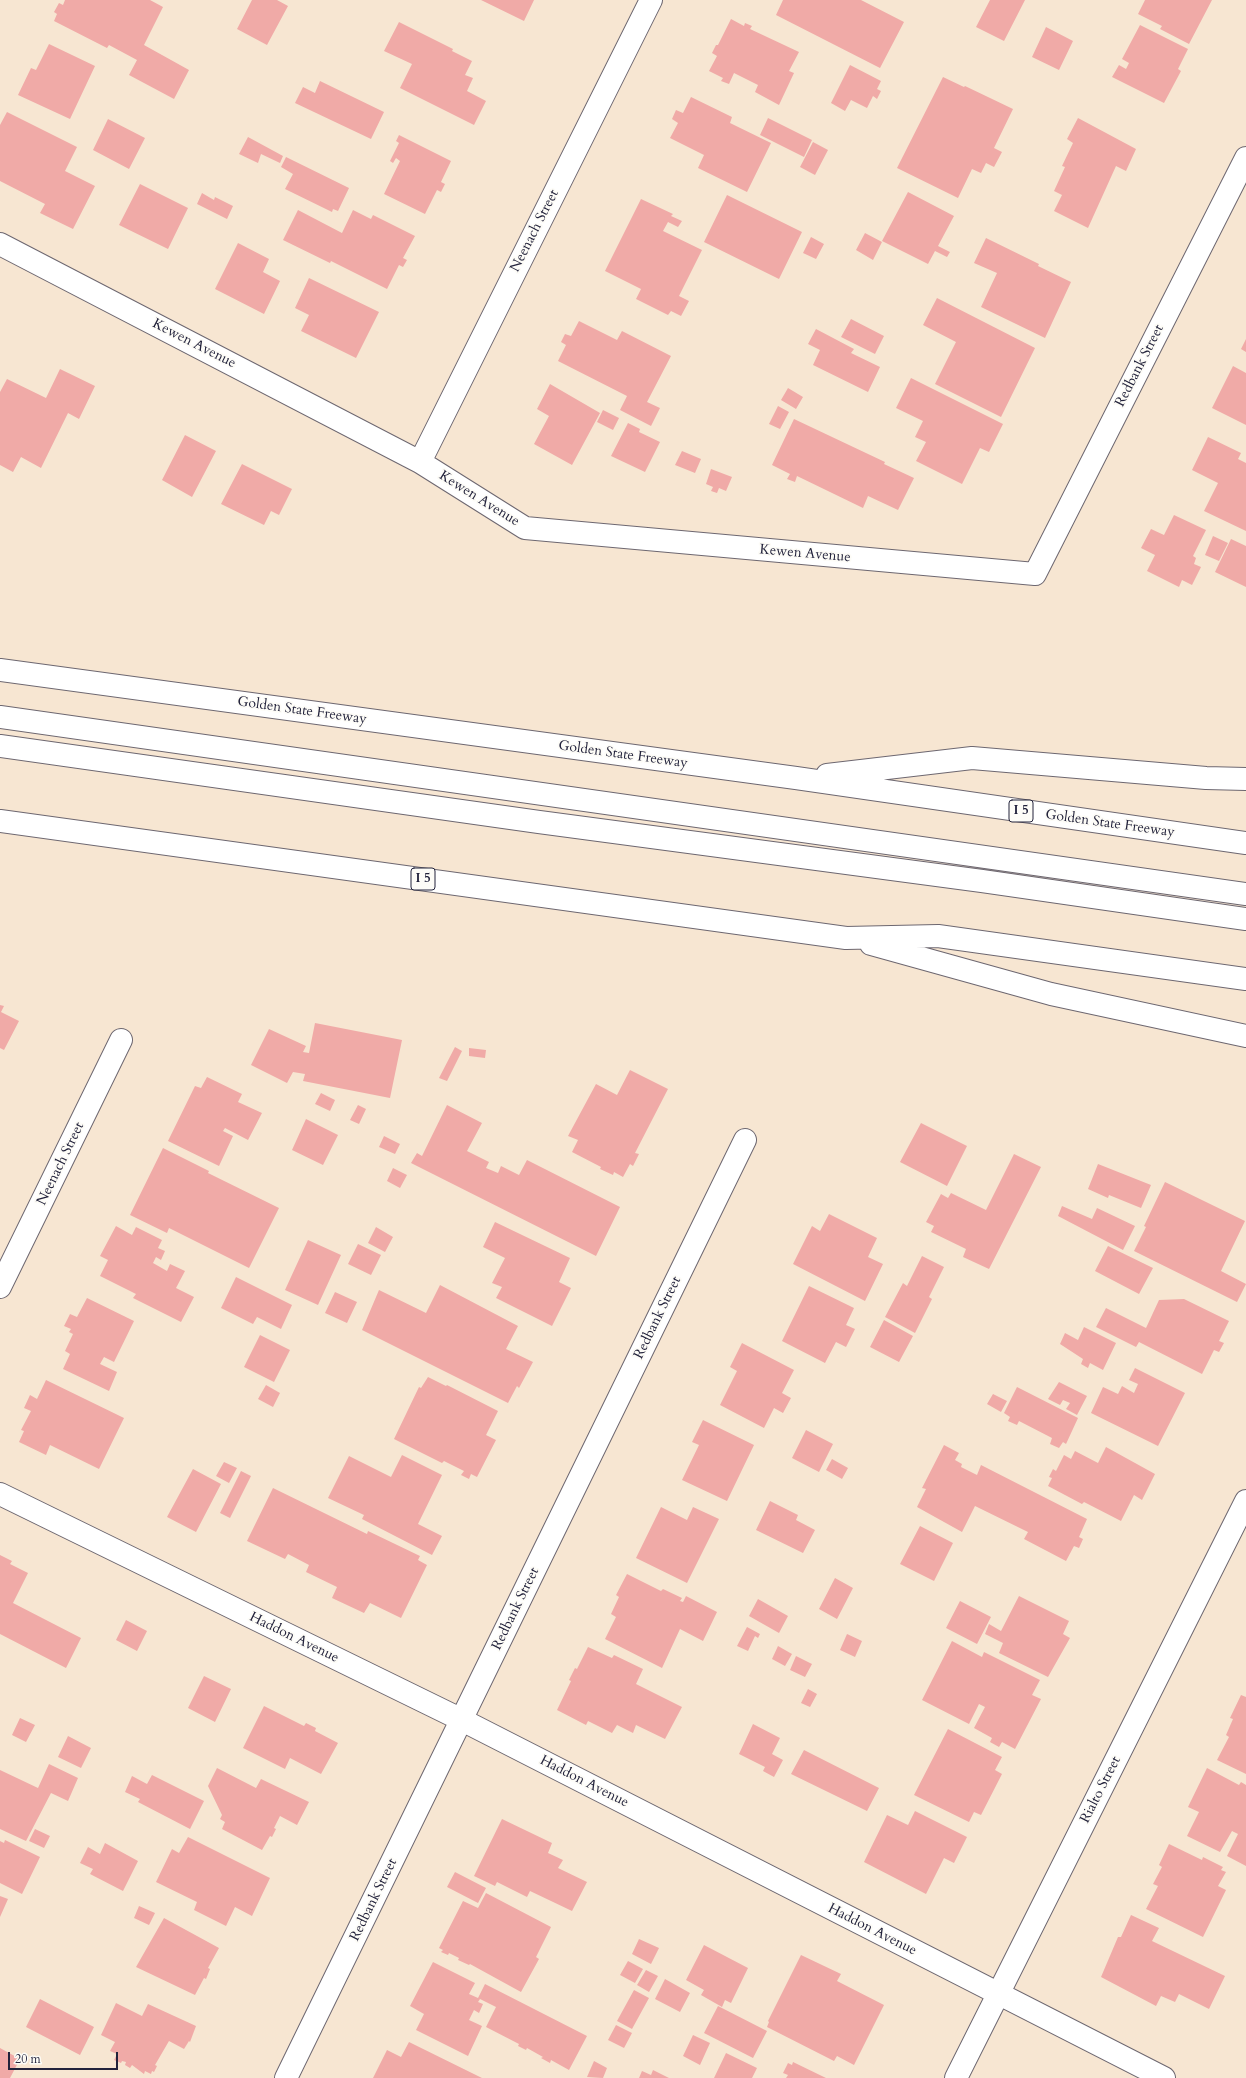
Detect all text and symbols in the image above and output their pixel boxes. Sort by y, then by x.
street label: Neenach Street [507,187,563,275]
street label: Kewen Avenue [149,316,239,372]
street label: Redbank Street [1112,322,1168,410]
street label: Kewen Avenue [436,468,522,530]
street label: Kewen Avenue [759,542,851,566]
street label: Golden State Freeway [236,694,368,728]
street label: Golden State Freeway [557,738,689,772]
road number: I 5 [1009,800,1033,822]
street label: Golden State Freeway [1044,807,1176,841]
road number: I 5 [411,868,435,890]
street label: Neenach Street [34,1120,88,1208]
street label: Redbank Street [631,1274,685,1362]
street label: Redbank Street [489,1565,543,1653]
street label: Haddon Avenue [247,1609,341,1667]
street label: Haddon Avenue [537,1752,631,1812]
street label: Rialto Street [1077,1754,1125,1826]
street label: Redbank Street [347,1856,401,1944]
street label: Haddon Avenue [825,1900,919,1960]
scale bar [10,2044,120,2070]
text: 20 m [15,2051,41,2067]

